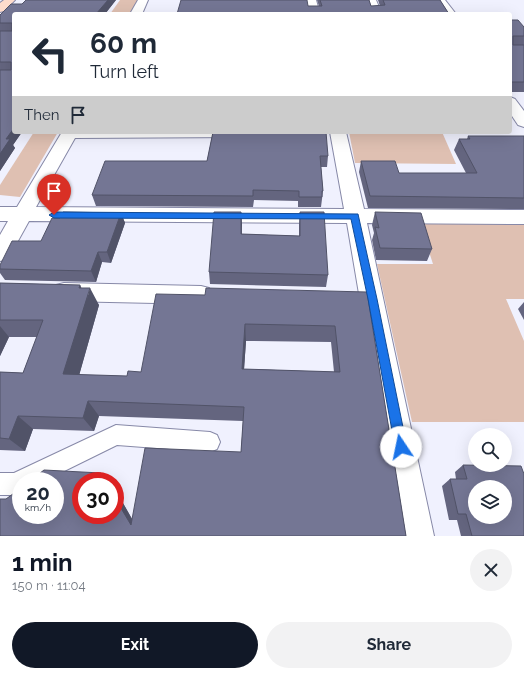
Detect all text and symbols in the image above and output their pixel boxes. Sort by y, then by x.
text: 60 m [90,27,157,60]
icon: left [24,28,76,80]
text: Turn left [90,61,159,82]
icon: arrive [67,104,89,126]
text: Then [24,106,59,124]
pin [37,174,71,215]
icon: arrive [43,180,65,202]
position arrow [380,426,422,468]
map controls [468,428,512,524]
button: search [468,428,512,472]
speed limit sign: 30 [72,472,124,524]
button: layers [468,480,512,524]
text: 20 [26,481,50,505]
text: km/h [25,502,51,513]
text: 1 min [12,548,73,577]
button: close [470,549,512,591]
text: 150 m · 11:04 [12,578,86,593]
button: Exit [12,622,258,668]
button: Share [266,622,512,668]

